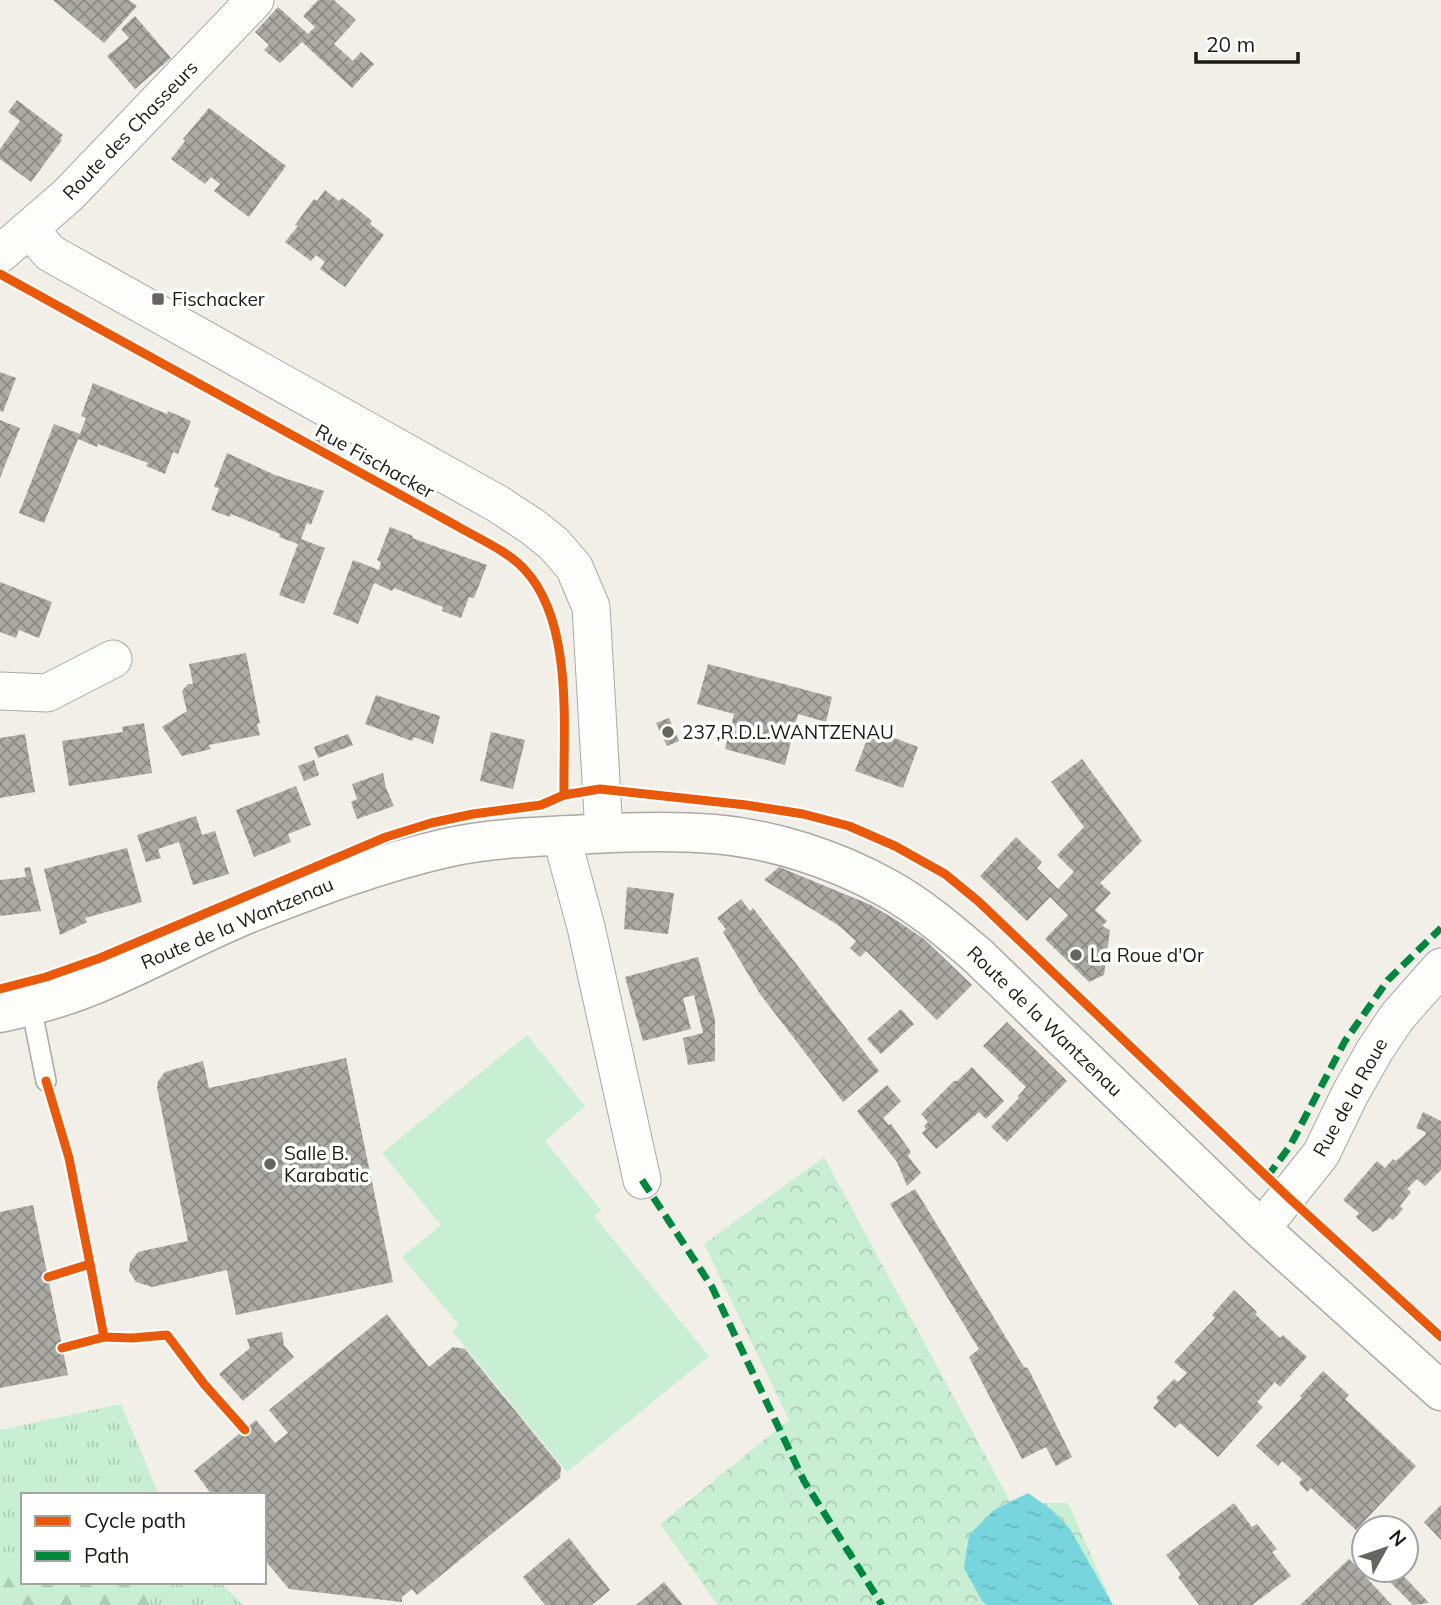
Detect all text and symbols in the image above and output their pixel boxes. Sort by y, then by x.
scale bar [1196,21,1298,65]
text: 20 m [1206,31,1255,57]
street label: Route des Chasseurs [57,55,203,205]
place label: Fischacker [172,287,265,311]
marker: Fischacker [150,291,166,307]
street label: Rue Fischacker [311,418,439,504]
place label: 237,R.D.L.WANTZENAU [682,720,894,744]
marker: 237,R.D.L.WANTZENAU [660,724,676,740]
street label: Route de la Wantzenau [137,872,337,974]
street label: Route de la Wantzenau [962,941,1128,1101]
place label: La Roue d'Or [1090,943,1204,967]
marker: La Roue d'Or [1068,947,1084,963]
street label: Rue de la Roue [1307,1033,1393,1161]
place label: Salle B. Karabatic [284,1141,369,1187]
marker: Salle B. Karabatic [262,1156,278,1172]
legend [21,1493,266,1584]
text: Cycle path [84,1507,186,1533]
north arrow [1350,1514,1420,1584]
text: N [1384,1525,1412,1551]
text: Path [84,1542,129,1568]

